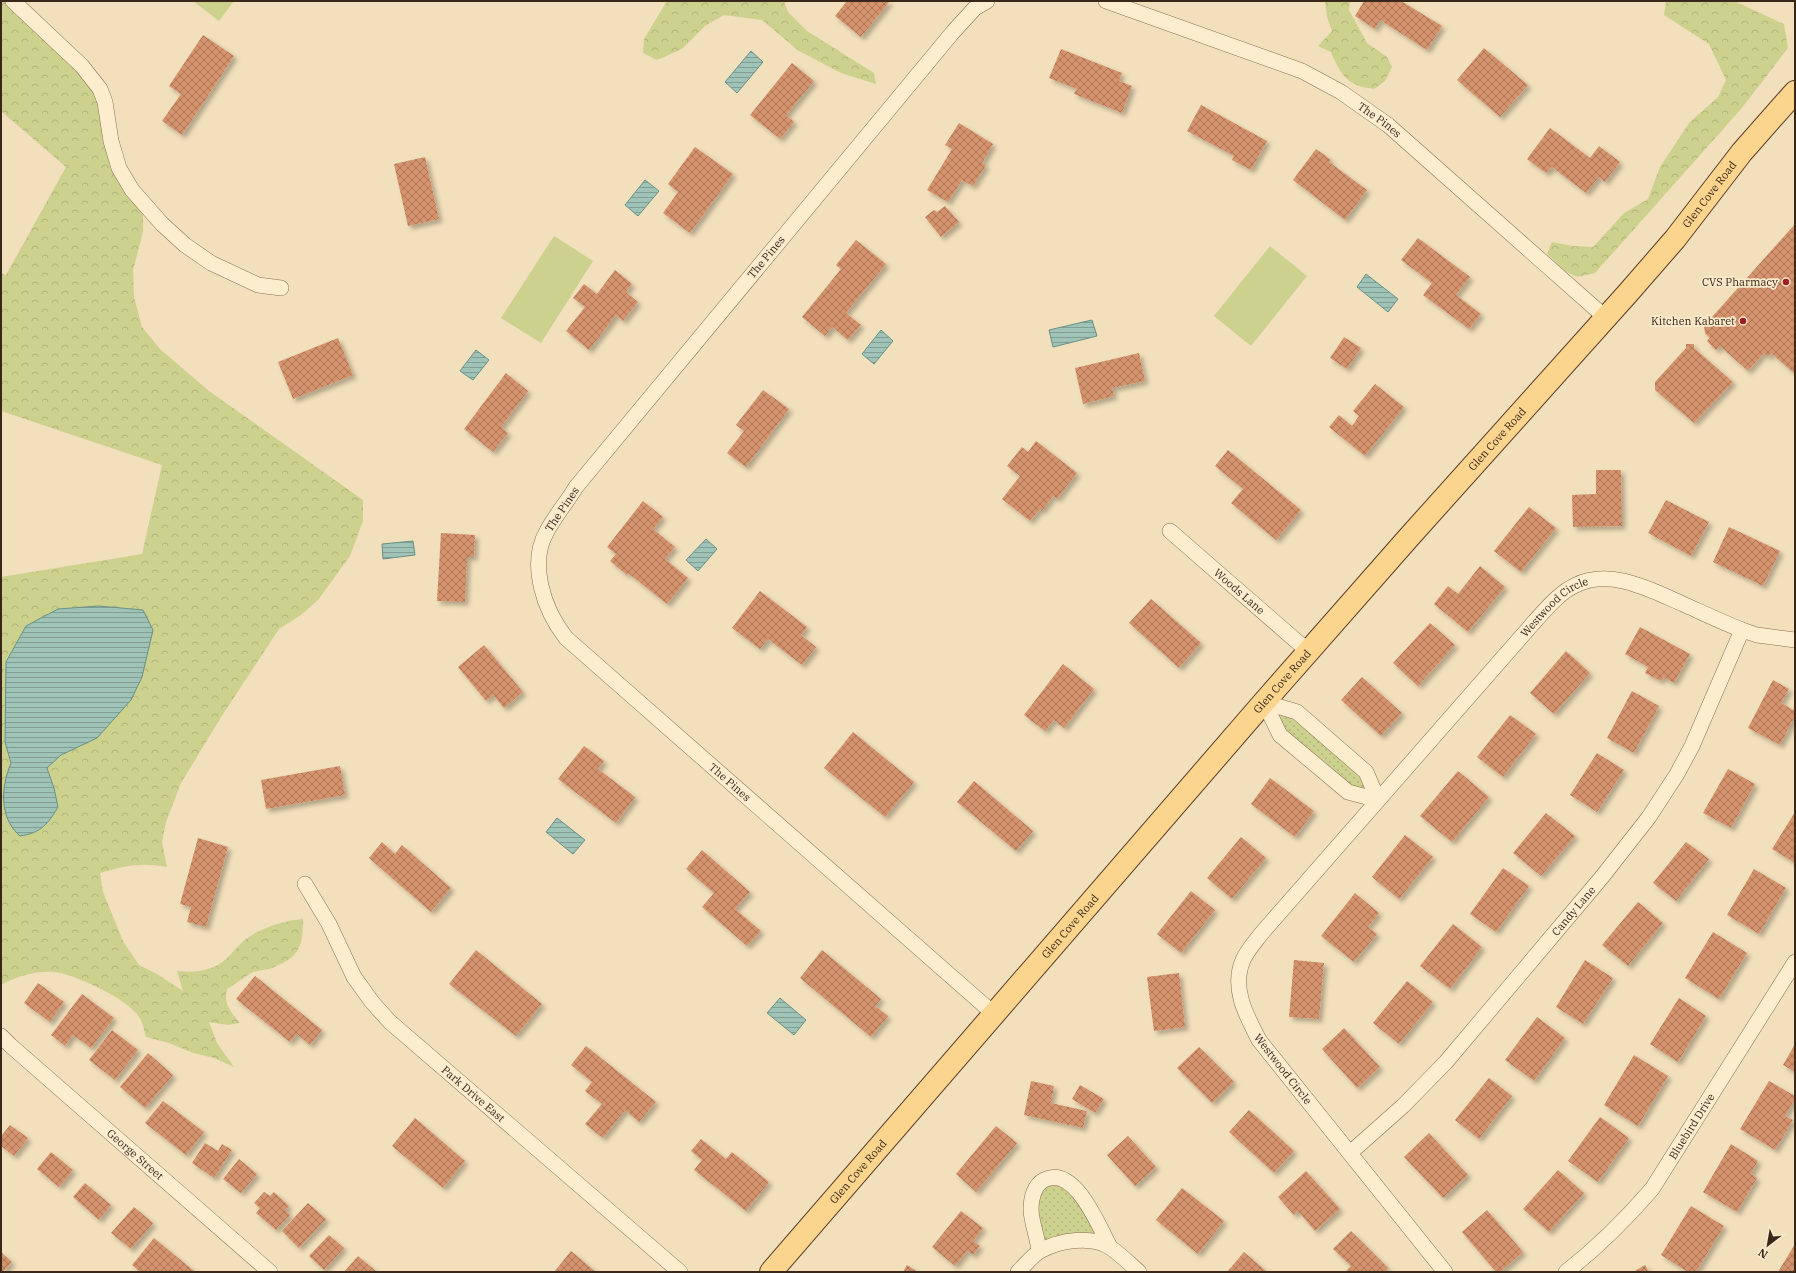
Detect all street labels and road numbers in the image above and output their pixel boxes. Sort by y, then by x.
street label: The Pines [1355,99,1404,141]
street label: Glen Cove Road [1679,158,1740,231]
street label: The Pines [744,233,788,281]
street label: Glen Cove Road [1465,404,1529,474]
street label: The Pines [542,484,582,534]
street label: Woods Lane [1211,565,1268,617]
street label: Westwood Circle [1517,574,1590,640]
street label: Glen Cove Road [1250,646,1314,716]
street label: The Pines [706,760,754,804]
street label: Candy Lane [1548,883,1598,939]
street label: Glen Cove Road [1038,891,1102,961]
street label: Westwood Circle [1251,1031,1315,1107]
street label: Park Drive East [439,1063,508,1125]
street label: Bluebird Drive [1666,1090,1718,1162]
street label: George Street [104,1126,166,1183]
street label: Glen Cove Road [826,1136,890,1206]

